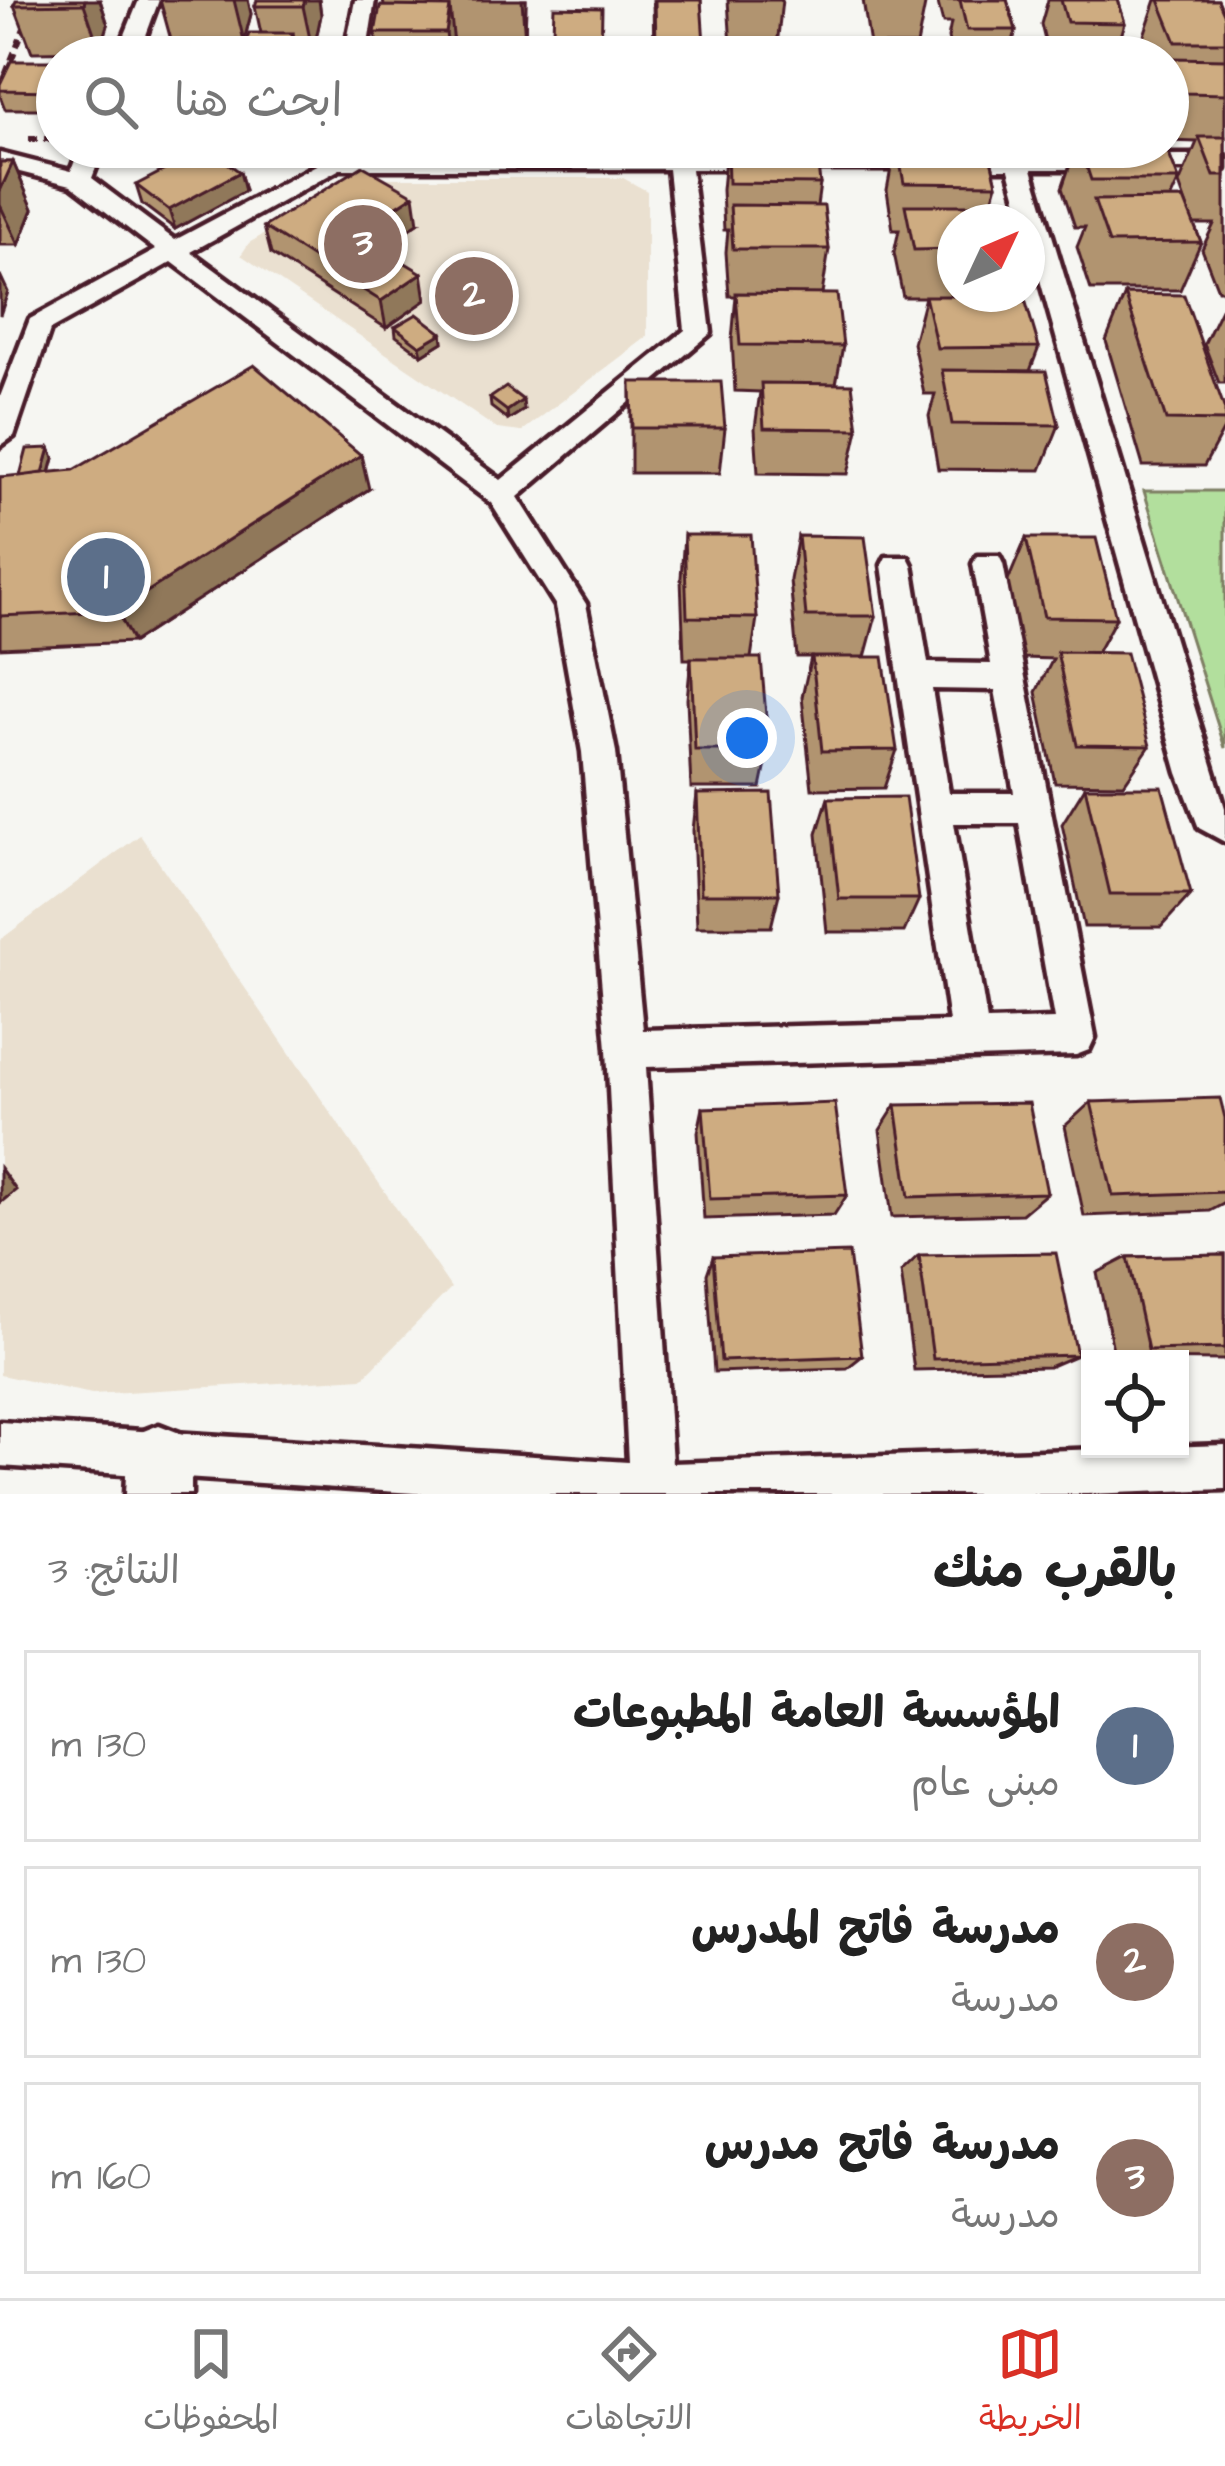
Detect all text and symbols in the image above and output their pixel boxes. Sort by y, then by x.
search box [36,36,1189,168]
icon: search [78,69,144,135]
text: ابحث هنا [174,71,342,133]
pin: 3 [324,199,402,289]
north arrow [937,204,1045,312]
pin: 2 [435,251,513,341]
pin: 1 [67,532,145,622]
your location [717,708,777,768]
map controls [1081,1350,1189,1458]
button: locate [1081,1350,1189,1458]
text: بالقرب منك [933,1536,1177,1607]
text: النتائج: 3 [48,1545,180,1599]
text: المؤسسة العامة المطبوعات [573,1683,1060,1745]
text: 130 m [51,1719,146,1773]
text: 1 [1133,1719,1138,1773]
text: مبنى عام [911,1757,1060,1811]
text: مدرسة فاتح المدرس [691,1899,1060,1961]
text: 130 m [51,1935,146,1989]
text: 2 [1124,1935,1146,1989]
text: مدرسة [951,1973,1060,2027]
text: مدرسة فاتح مدرس [704,2115,1060,2177]
text: 160 m [51,2151,151,2205]
text: 3 [1125,2151,1145,2205]
text: مدرسة [951,2189,1060,2243]
tab: المحفوظات [143,2321,279,2447]
tab: الاتجاهات [565,2321,693,2447]
tab: الخريطة [979,2321,1082,2447]

